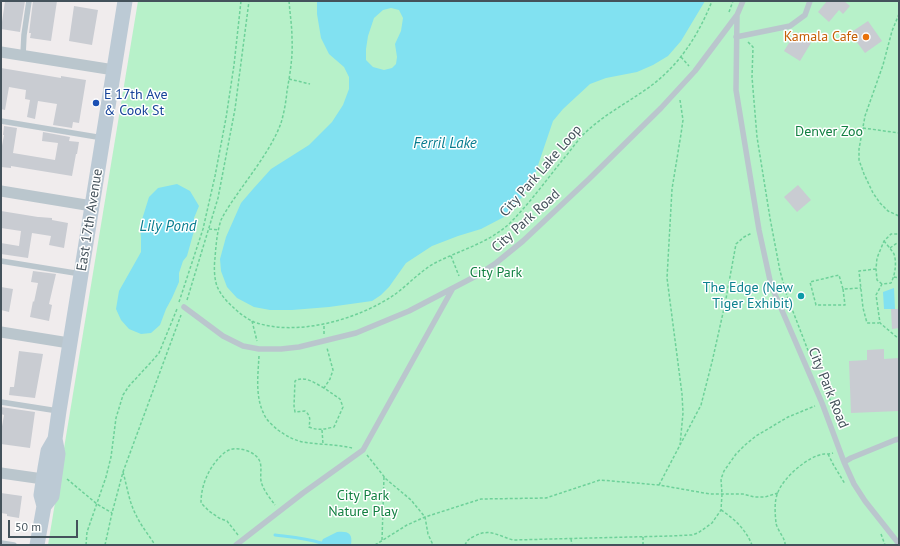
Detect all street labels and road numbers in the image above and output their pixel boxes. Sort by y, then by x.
street label: City Park Lake Loop [496,122,586,220]
street label: East 17th Avenue [74,168,106,272]
street label: City Park Road [488,186,564,256]
street label: City Park Road [804,345,852,431]

